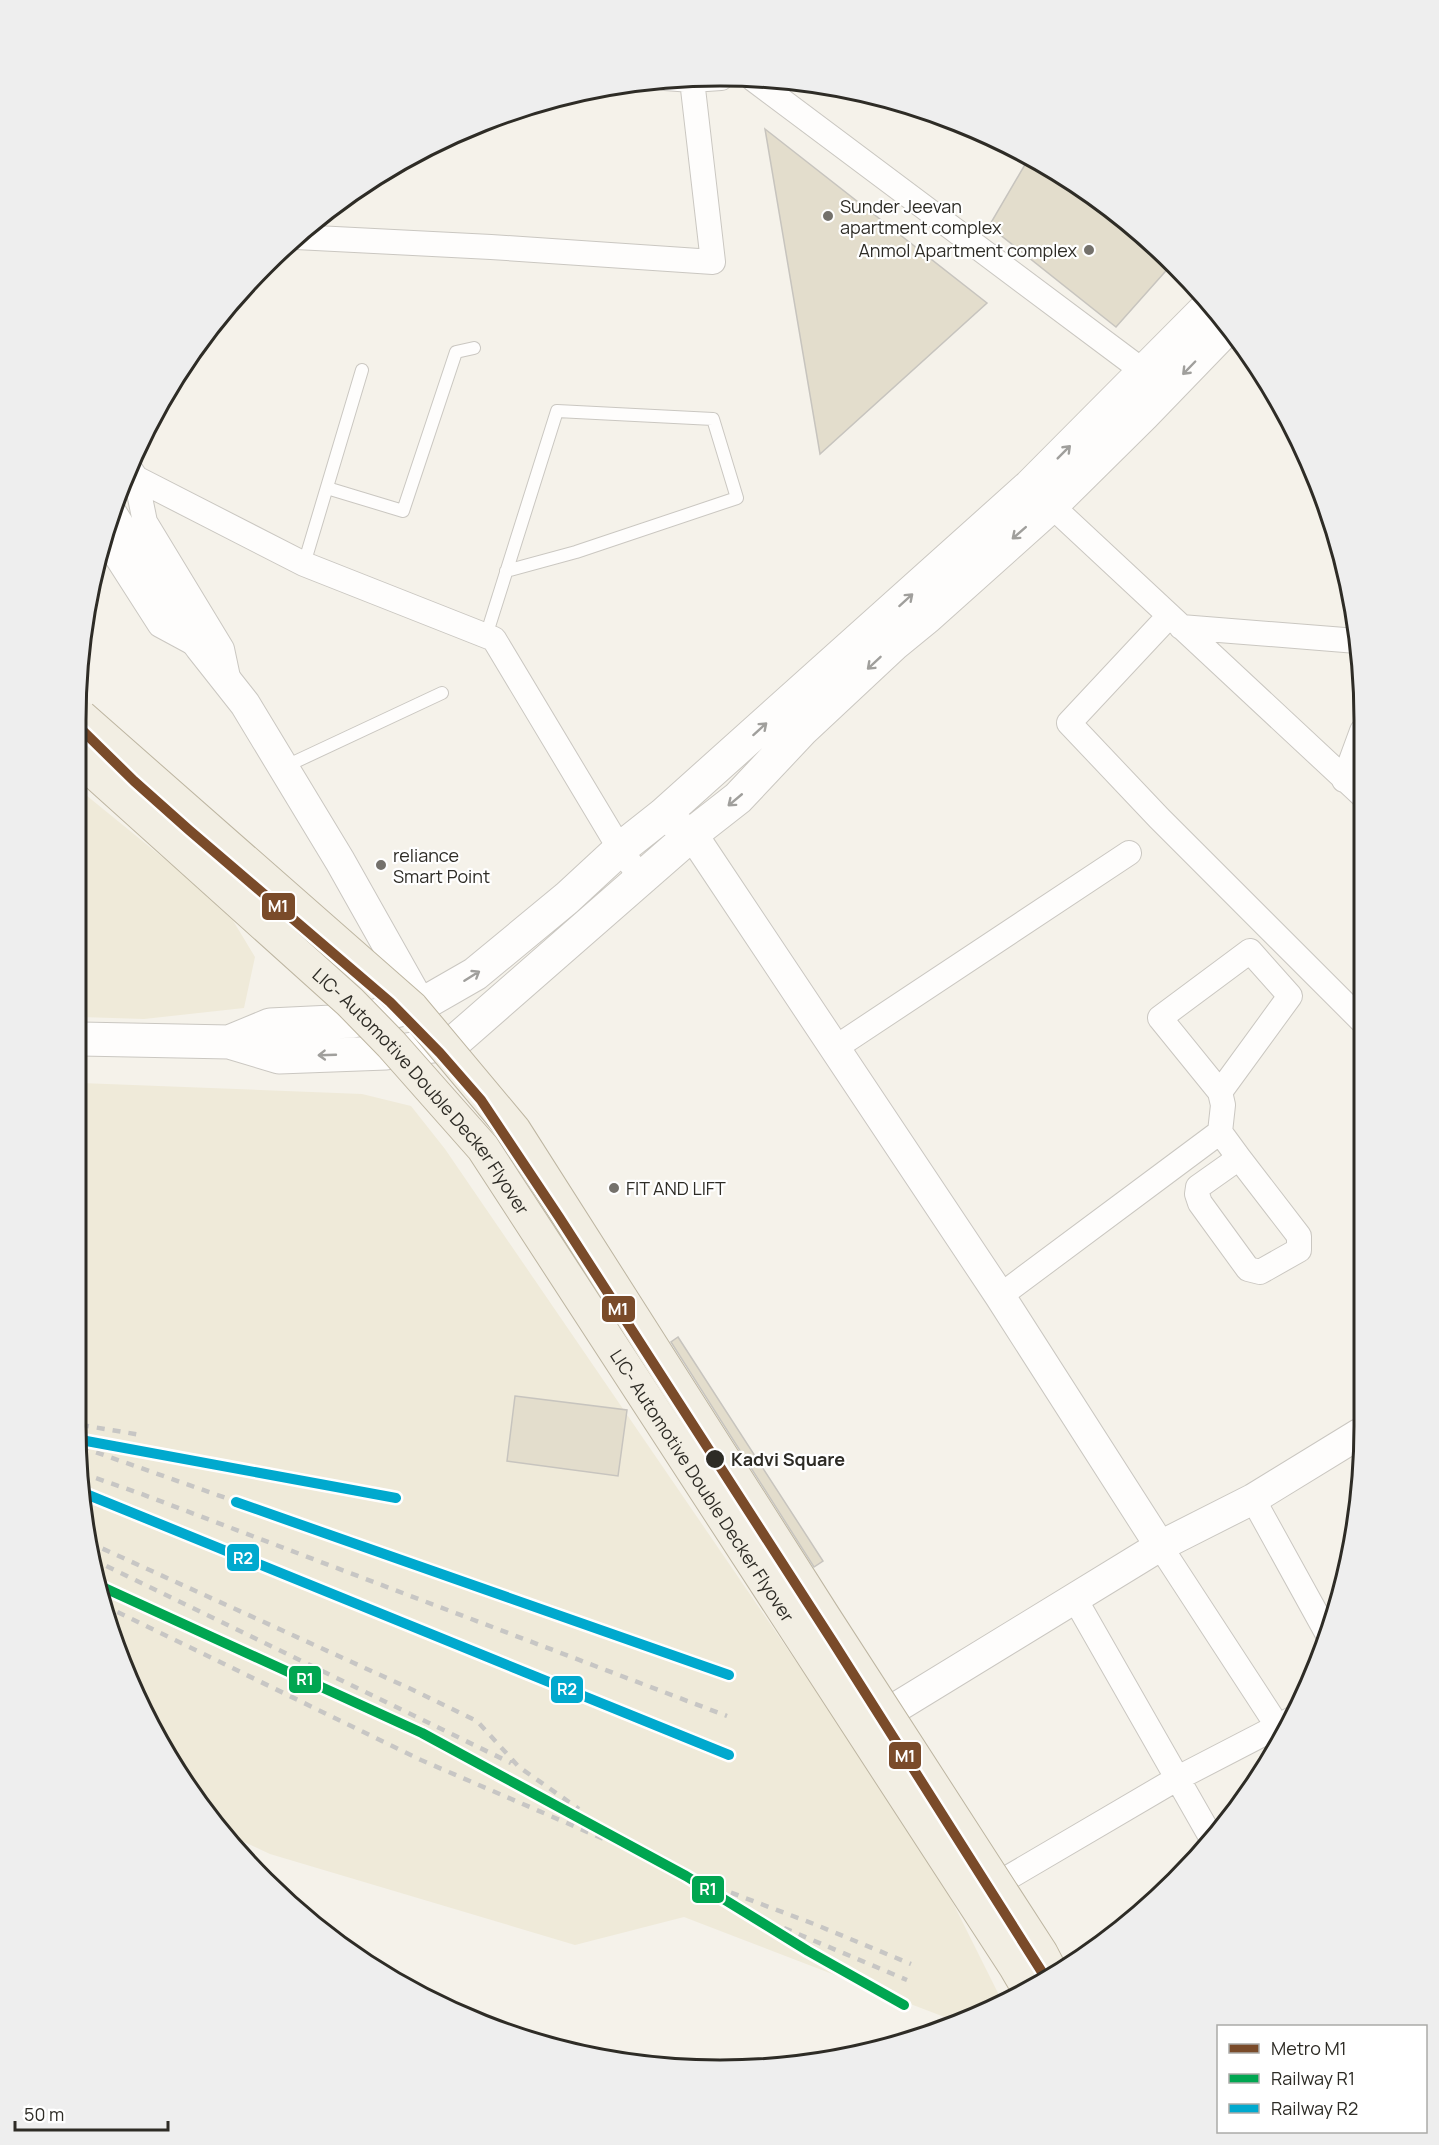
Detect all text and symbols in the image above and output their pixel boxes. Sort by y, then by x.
place label: Sunder Jeevan apartment complex [840,194,1002,239]
marker: Sunder Jeevan apartment complex [821,209,835,223]
place label: Anmol Apartment complex [858,238,1078,262]
marker: Anmol Apartment complex [1082,243,1096,257]
one-way arrow [1182,360,1196,375]
one-way arrow [1056,445,1071,460]
one-way arrow [1011,527,1027,540]
one-way arrow [898,593,913,607]
one-way arrow [866,656,881,670]
one-way arrow [752,722,767,736]
one-way arrow [727,793,743,806]
place label: reliance Smart Point [393,843,490,888]
marker: reliance Smart Point [374,858,388,872]
line badge: M1 [261,892,296,921]
text: M1 [268,895,288,917]
street label: LIC- Automotive Double Decker Flyover [308,962,535,1219]
one-way arrow [463,969,480,982]
one-way arrow [318,1050,338,1061]
place label: FIT AND LIFT [626,1176,726,1200]
marker: FIT AND LIFT [607,1181,621,1195]
line badge: M1 [601,1295,636,1323]
text: M1 [608,1298,628,1320]
street label: LIC- Automotive Double Decker Flyover [605,1345,800,1627]
place label: Kadvi Square [731,1447,845,1471]
marker: Kadvi Square [704,1448,726,1470]
line badge: R2 [226,1543,260,1572]
text: R2 [233,1547,253,1569]
line badge: R1 [288,1665,322,1694]
text: R1 [296,1668,314,1690]
line badge: R2 [550,1675,584,1704]
text: R2 [557,1678,577,1700]
line badge: M1 [888,1741,922,1770]
text: M1 [895,1745,915,1767]
line badge: R1 [691,1875,725,1904]
text: R1 [699,1878,717,1900]
legend [1217,2025,1427,2133]
text: Metro M1 [1271,2036,1347,2060]
text: Railway R1 [1271,2066,1355,2090]
scale bar [15,2094,168,2132]
text: Railway R2 [1271,2096,1358,2120]
text: 50 m [24,2102,64,2126]

